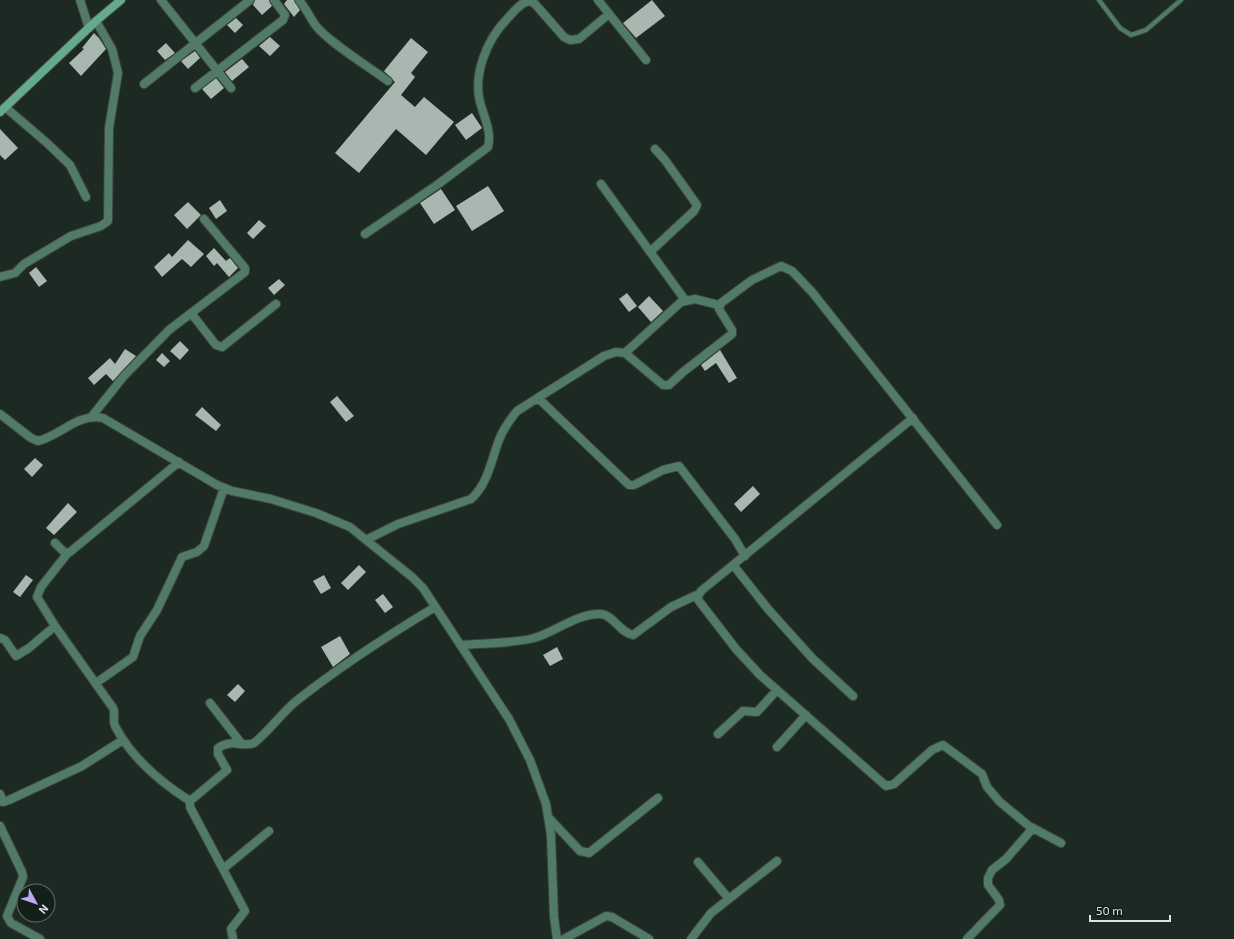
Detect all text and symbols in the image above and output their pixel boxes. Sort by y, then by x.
north arrow [16,883,56,923]
scale bar [1090,897,1170,923]
text: N [36,903,52,917]
text: 50 m [1096,903,1123,917]

